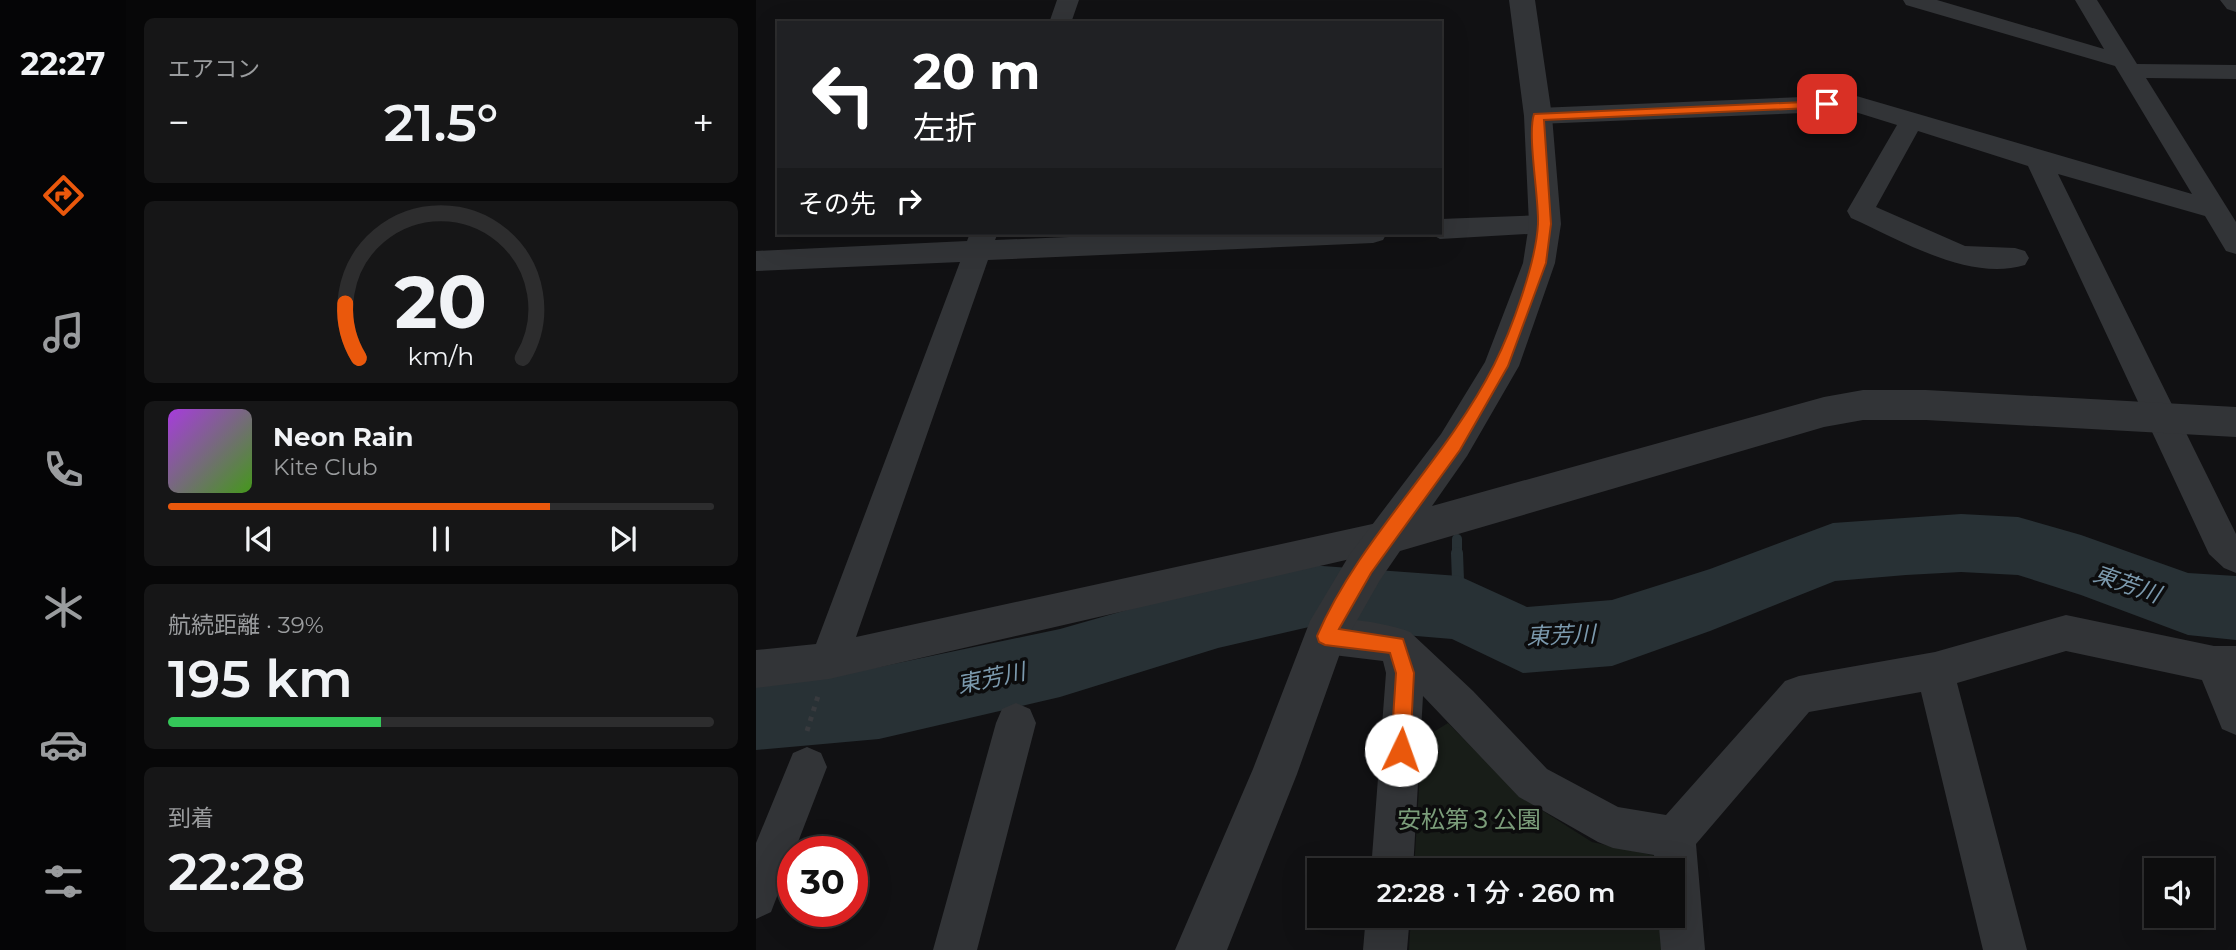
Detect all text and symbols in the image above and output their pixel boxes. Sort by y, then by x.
text: 20 m [913,42,1040,101]
text: 22:27 [21,44,105,83]
icon: left [798,49,889,140]
text: エアコン [168,55,260,83]
pin [1797,74,1857,134]
icon: arrive [1808,85,1846,123]
text: 21.5° [384,91,498,154]
text: − [168,99,190,146]
text: + [692,99,714,146]
text: 左折 [913,108,977,147]
icon: directions [39,171,88,220]
icon: right [890,182,928,220]
text: その先 [798,188,876,220]
text: 20 [395,258,487,346]
icon: music [39,308,88,357]
text: km/h [408,341,474,371]
text: Neon Rain [273,421,414,453]
icon: phone [39,445,88,494]
text: Kite Club [273,453,378,481]
icon: previous [240,520,278,558]
icon: pause [422,520,460,558]
icon: next [604,520,642,558]
water label: 東芳川 [2090,560,2167,609]
icon: climate [39,583,88,632]
text: 航続距離 · 39% [168,611,324,639]
water label: 東芳川 [1526,620,1599,650]
text: 195 km [168,647,353,710]
water label: 東芳川 [954,657,1031,699]
position arrow [1364,713,1438,787]
icon: car [39,720,88,769]
text: 到着 [168,804,214,832]
park label: 安松第３公園 [1397,805,1541,834]
speed limit sign: 30 [777,836,868,927]
text: 22:28 [168,840,305,903]
icon: filters [39,857,88,906]
map controls [2144,858,2214,928]
button: sound [2144,858,2214,928]
text: 22:28 · 1 分 · 260 m [1377,877,1615,909]

